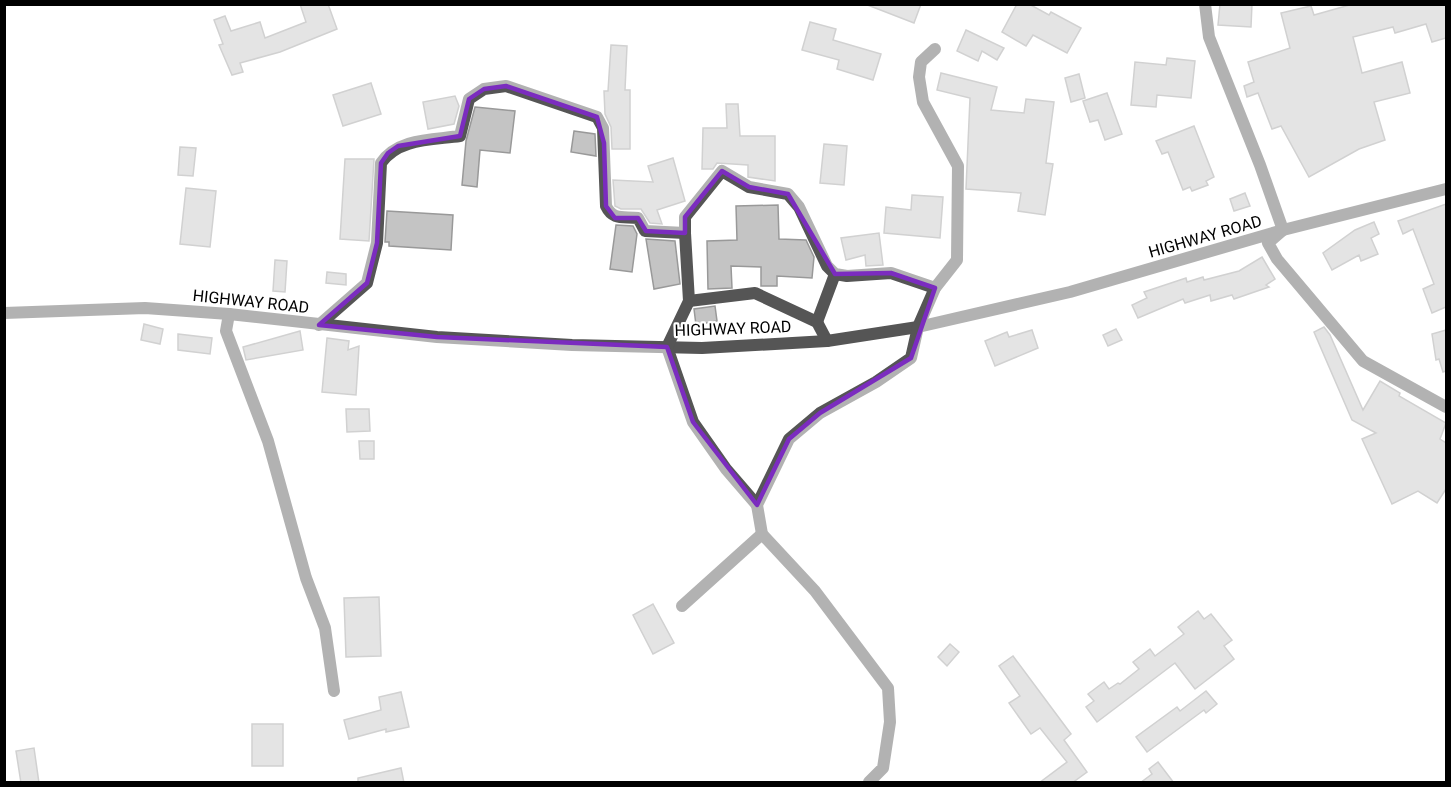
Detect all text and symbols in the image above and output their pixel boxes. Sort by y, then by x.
street label: HIGHWAY ROAD [1146,211,1264,262]
street label: HIGHWAY ROAD [192,286,310,317]
street label: HIGHWAY ROAD [674,317,792,340]

